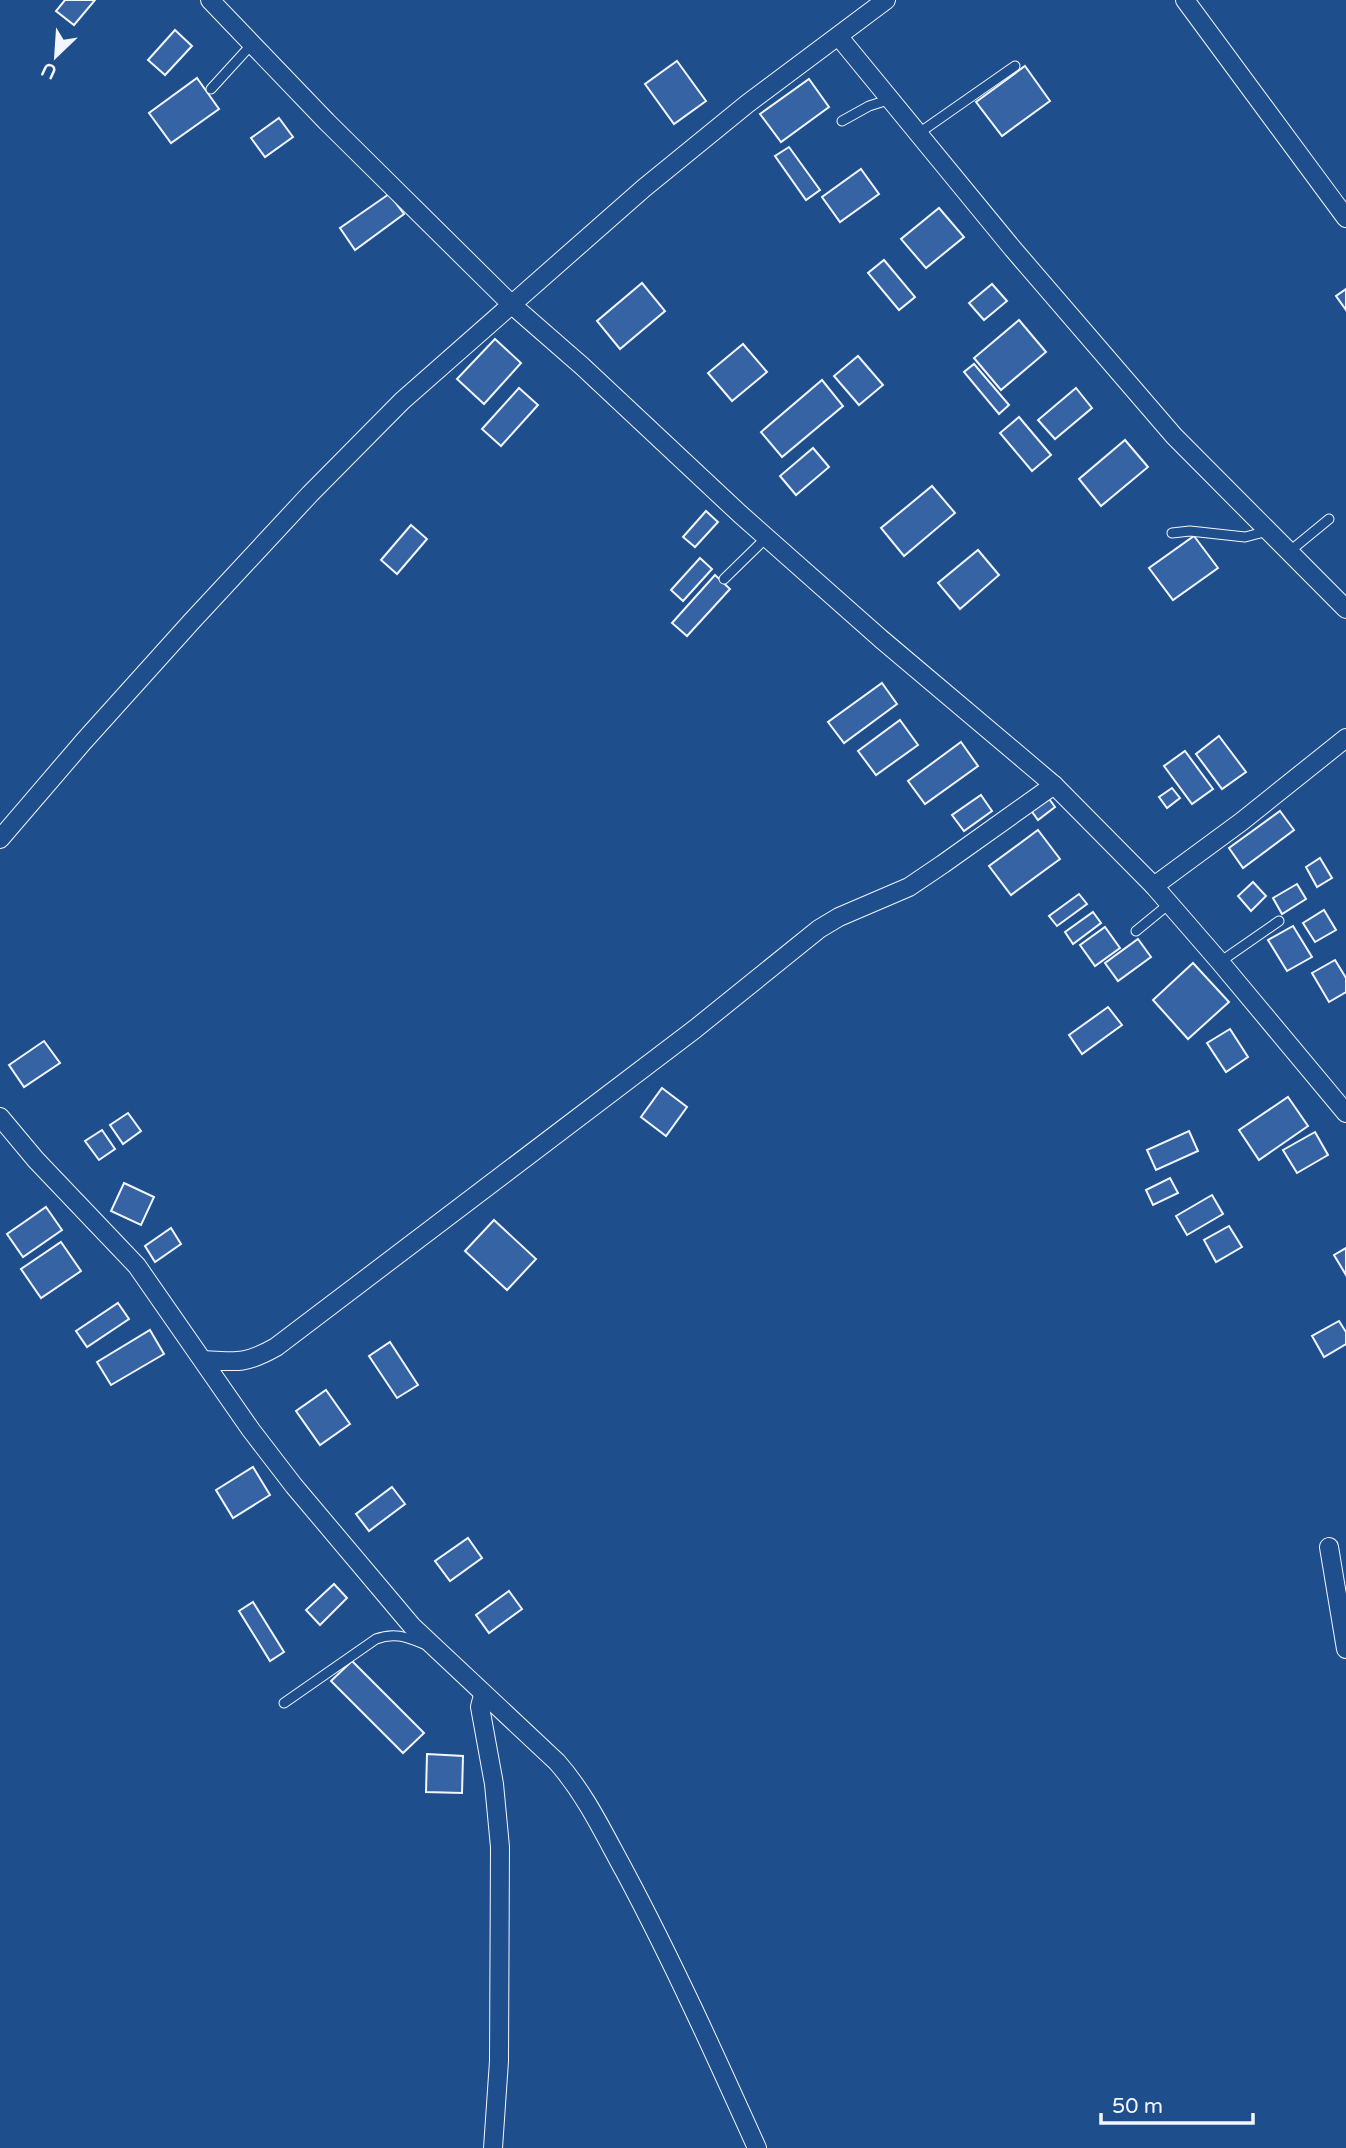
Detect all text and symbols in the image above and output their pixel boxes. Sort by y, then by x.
north arrow [21,21,91,91]
text: U [38,57,60,84]
scale bar [1101,2082,1253,2126]
text: 50 m [1112,2094,1163,2119]

